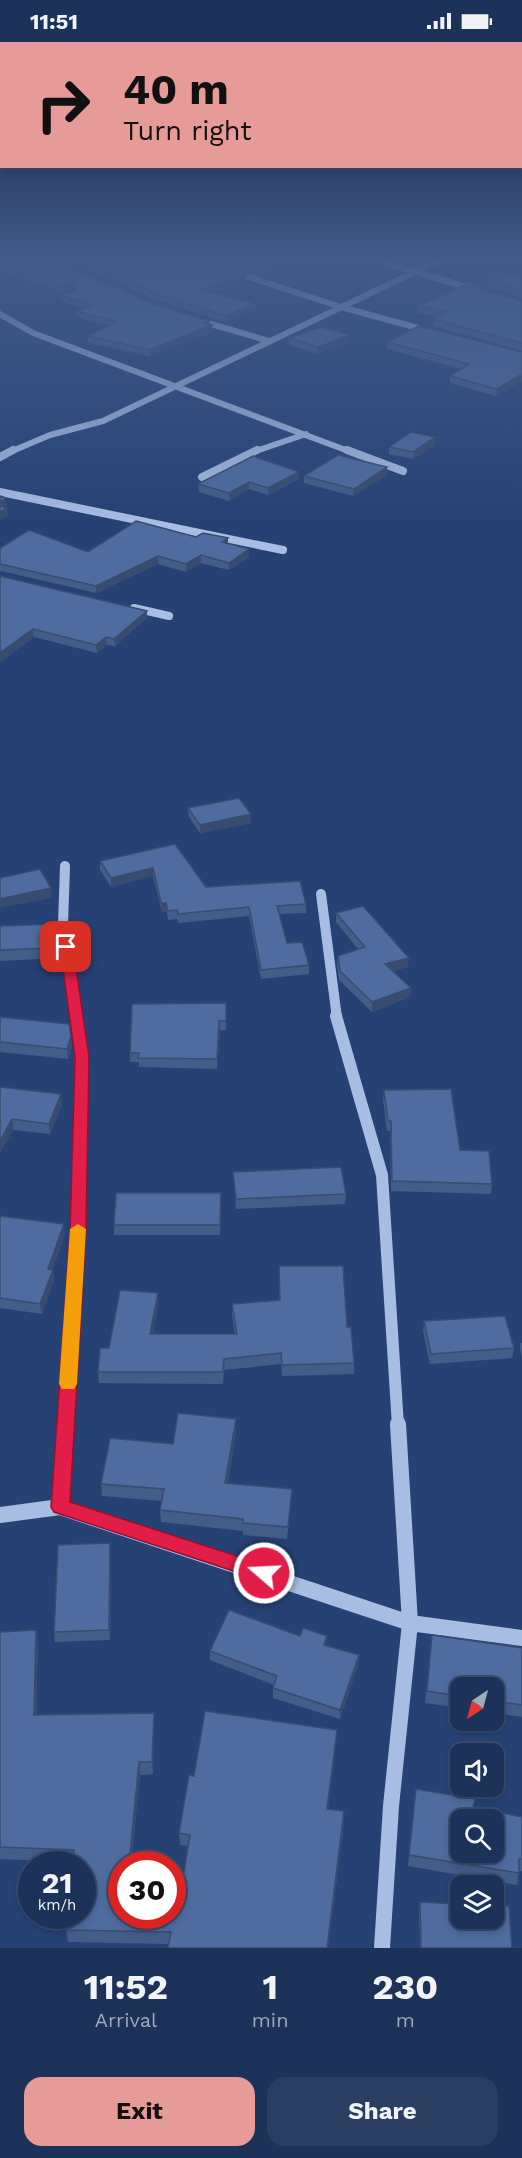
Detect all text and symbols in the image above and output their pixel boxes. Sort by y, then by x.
text: 11:51 [30,9,78,34]
text: 40 m [123,65,229,114]
icon: right [24,66,102,144]
text: Turn right [123,115,252,147]
pin [40,921,91,972]
icon: arrive [49,930,82,963]
position arrow [232,1541,296,1605]
north arrow [450,1677,504,1731]
map controls [450,1677,504,1929]
button: sound [450,1743,504,1797]
button: search [450,1809,504,1863]
speed limit sign: 30 [108,1851,186,1929]
text: 21 [42,1865,72,1900]
button: layers [450,1875,504,1929]
text: km/h [38,1896,76,1914]
text: 11:52 [84,1966,168,2008]
text: 1 [262,1966,278,2008]
text: 230 [372,1966,438,2008]
text: Arrival [95,2008,157,2032]
text: min [252,2008,289,2032]
text: m [396,2008,415,2032]
button: Exit [24,2077,255,2146]
button: Share [267,2077,498,2146]

